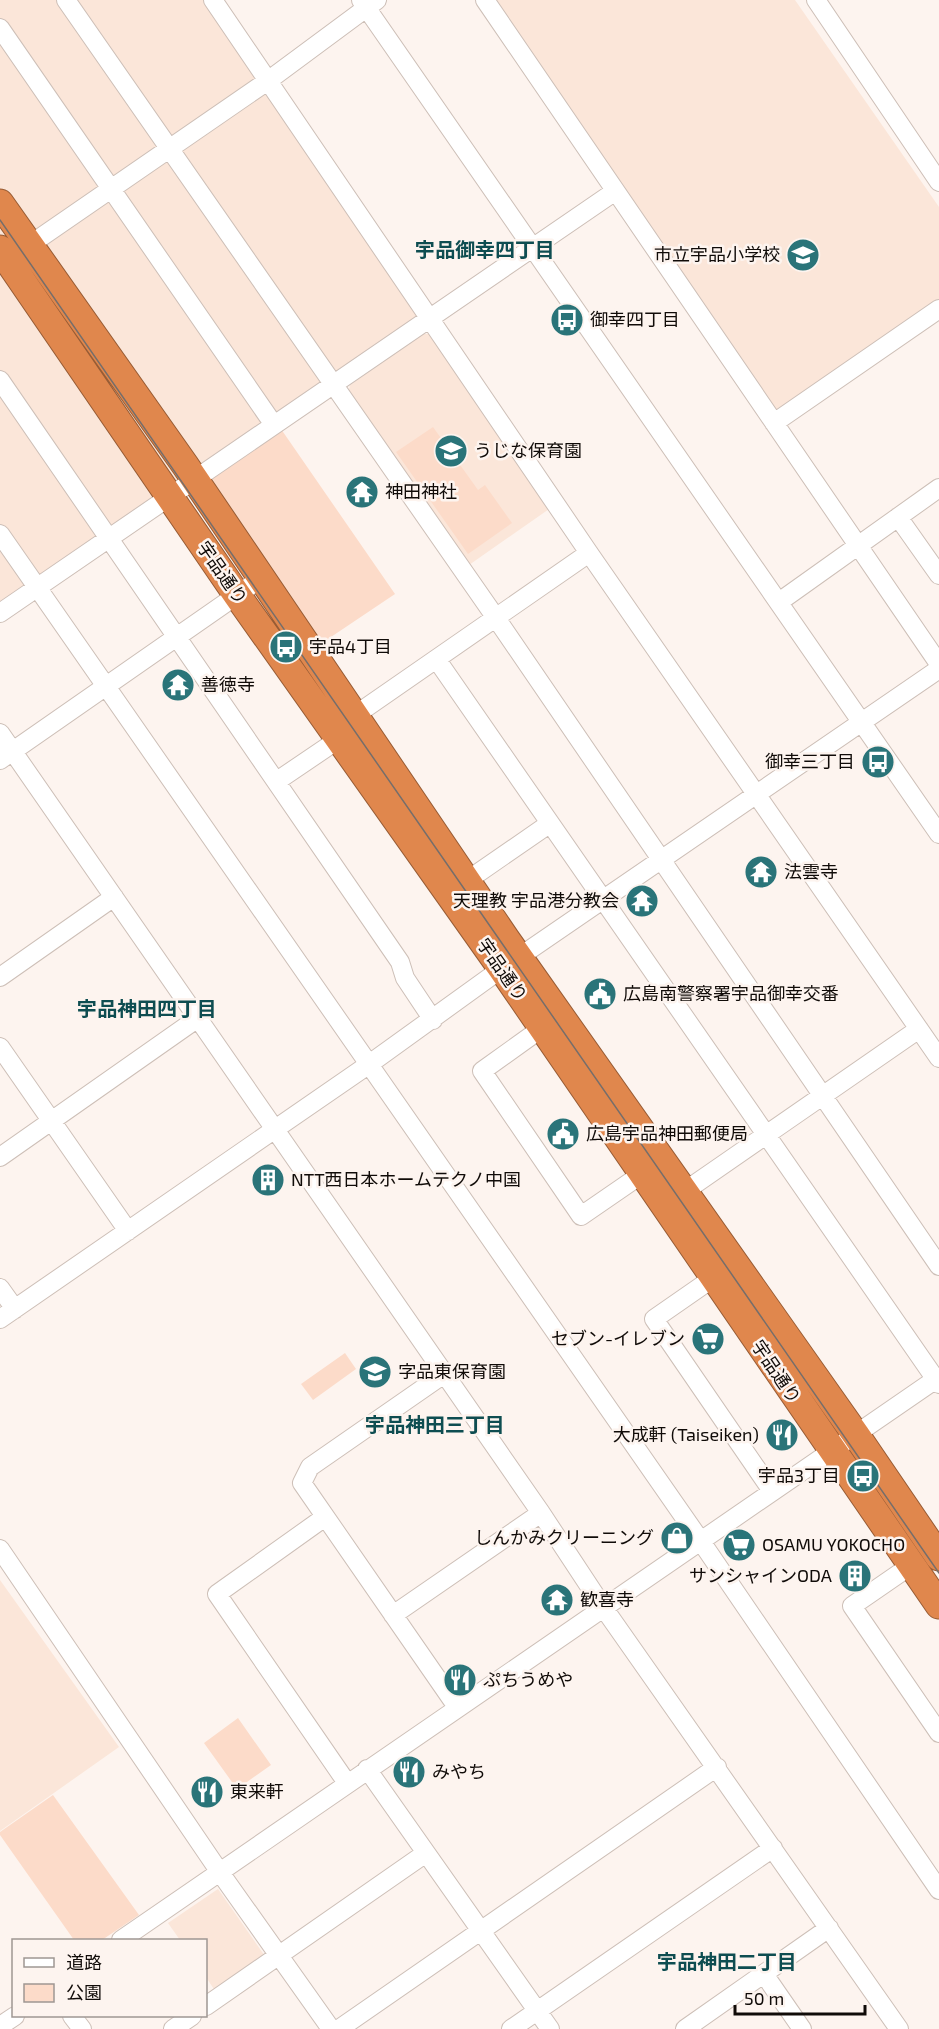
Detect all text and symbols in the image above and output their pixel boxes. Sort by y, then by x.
district label: 宇品御幸四丁目 [415,237,555,261]
school or university icon: 市立宇品小学校 [785,237,821,273]
place label: 市立宇品小学校 [654,243,780,265]
bus stop icon: 御幸四丁目 [549,302,585,338]
place label: 御幸四丁目 [590,308,680,330]
school or university icon: うじな保育園 [433,433,469,469]
place label: うじな保育園 [474,439,582,461]
temple icon: 神田神社 [344,474,380,510]
place label: 神田神社 [385,480,457,502]
street label: 宇品通り [193,537,252,608]
bus stop icon: 宇品4丁目 [268,629,304,665]
place label: 宇品4丁目 [309,635,392,657]
temple icon: 善徳寺 [160,667,196,703]
place label: 善徳寺 [201,673,255,695]
bus stop icon: 御幸三丁目 [860,744,896,780]
place label: 御幸三丁目 [765,750,855,772]
temple icon: 法雲寺 [743,854,779,890]
place label: 法雲寺 [784,860,838,882]
temple icon: 天理教 宇品港分教会 [624,883,660,919]
place label: 天理教 宇品港分教会 [453,889,619,911]
street label: 宇品通り [473,934,532,1005]
public building icon: 広島南警察署宇品御幸交番 [582,976,618,1012]
place label: 広島南警察署宇品御幸交番 [623,982,839,1004]
district label: 宇品神田四丁目 [77,996,217,1020]
public building icon: 広島宇品神田郵便局 [545,1116,581,1152]
place label: 広島宇品神田郵便局 [586,1122,748,1144]
building icon: NTT西日本ホームテクノ中国 [250,1162,286,1198]
place label: NTT西日本ホームテクノ中国 [291,1168,521,1190]
supermarket icon: セブン-イレブン [690,1321,726,1357]
place label: セブン-イレブン [551,1327,685,1349]
street label: 宇品通り [748,1335,806,1407]
school or university icon: 字品東保育園 [357,1354,393,1390]
place label: 字品東保育園 [398,1360,506,1382]
district label: 宇品神田三丁目 [365,1412,505,1436]
restaurant icon: 大成軒 (Taiseiken) [764,1417,800,1453]
place label: 大成軒 (Taiseiken) [613,1423,759,1445]
bus stop icon: 宇品3丁目 [845,1458,881,1494]
place label: 宇品3丁目 [758,1464,840,1486]
shop icon: しんかみクリーニング [659,1520,695,1556]
place label: しんかみクリーニング [474,1526,654,1548]
supermarket icon: OSAMU YOKOCHO [721,1527,757,1563]
place label: OSAMU YOKOCHO [762,1533,905,1555]
building icon: サンシャインODA [837,1558,873,1594]
place label: サンシャインODA [689,1564,833,1586]
temple icon: 歓喜寺 [539,1582,575,1618]
place label: 歓喜寺 [580,1588,634,1610]
restaurant icon: ぷちうめや [442,1662,478,1698]
place label: ぷちうめや [483,1668,573,1690]
restaurant icon: みやち [391,1754,427,1790]
place label: みやち [432,1760,486,1782]
restaurant icon: 東来軒 [189,1774,225,1810]
place label: 東来軒 [230,1780,284,1802]
legend [12,1939,207,2017]
district label: 宇品神田二丁目 [657,1949,797,1973]
text: 道路 [66,1951,102,1973]
scale bar [735,1978,866,2016]
text: 公園 [66,1981,102,2003]
text: 50 m [744,1987,784,2009]

